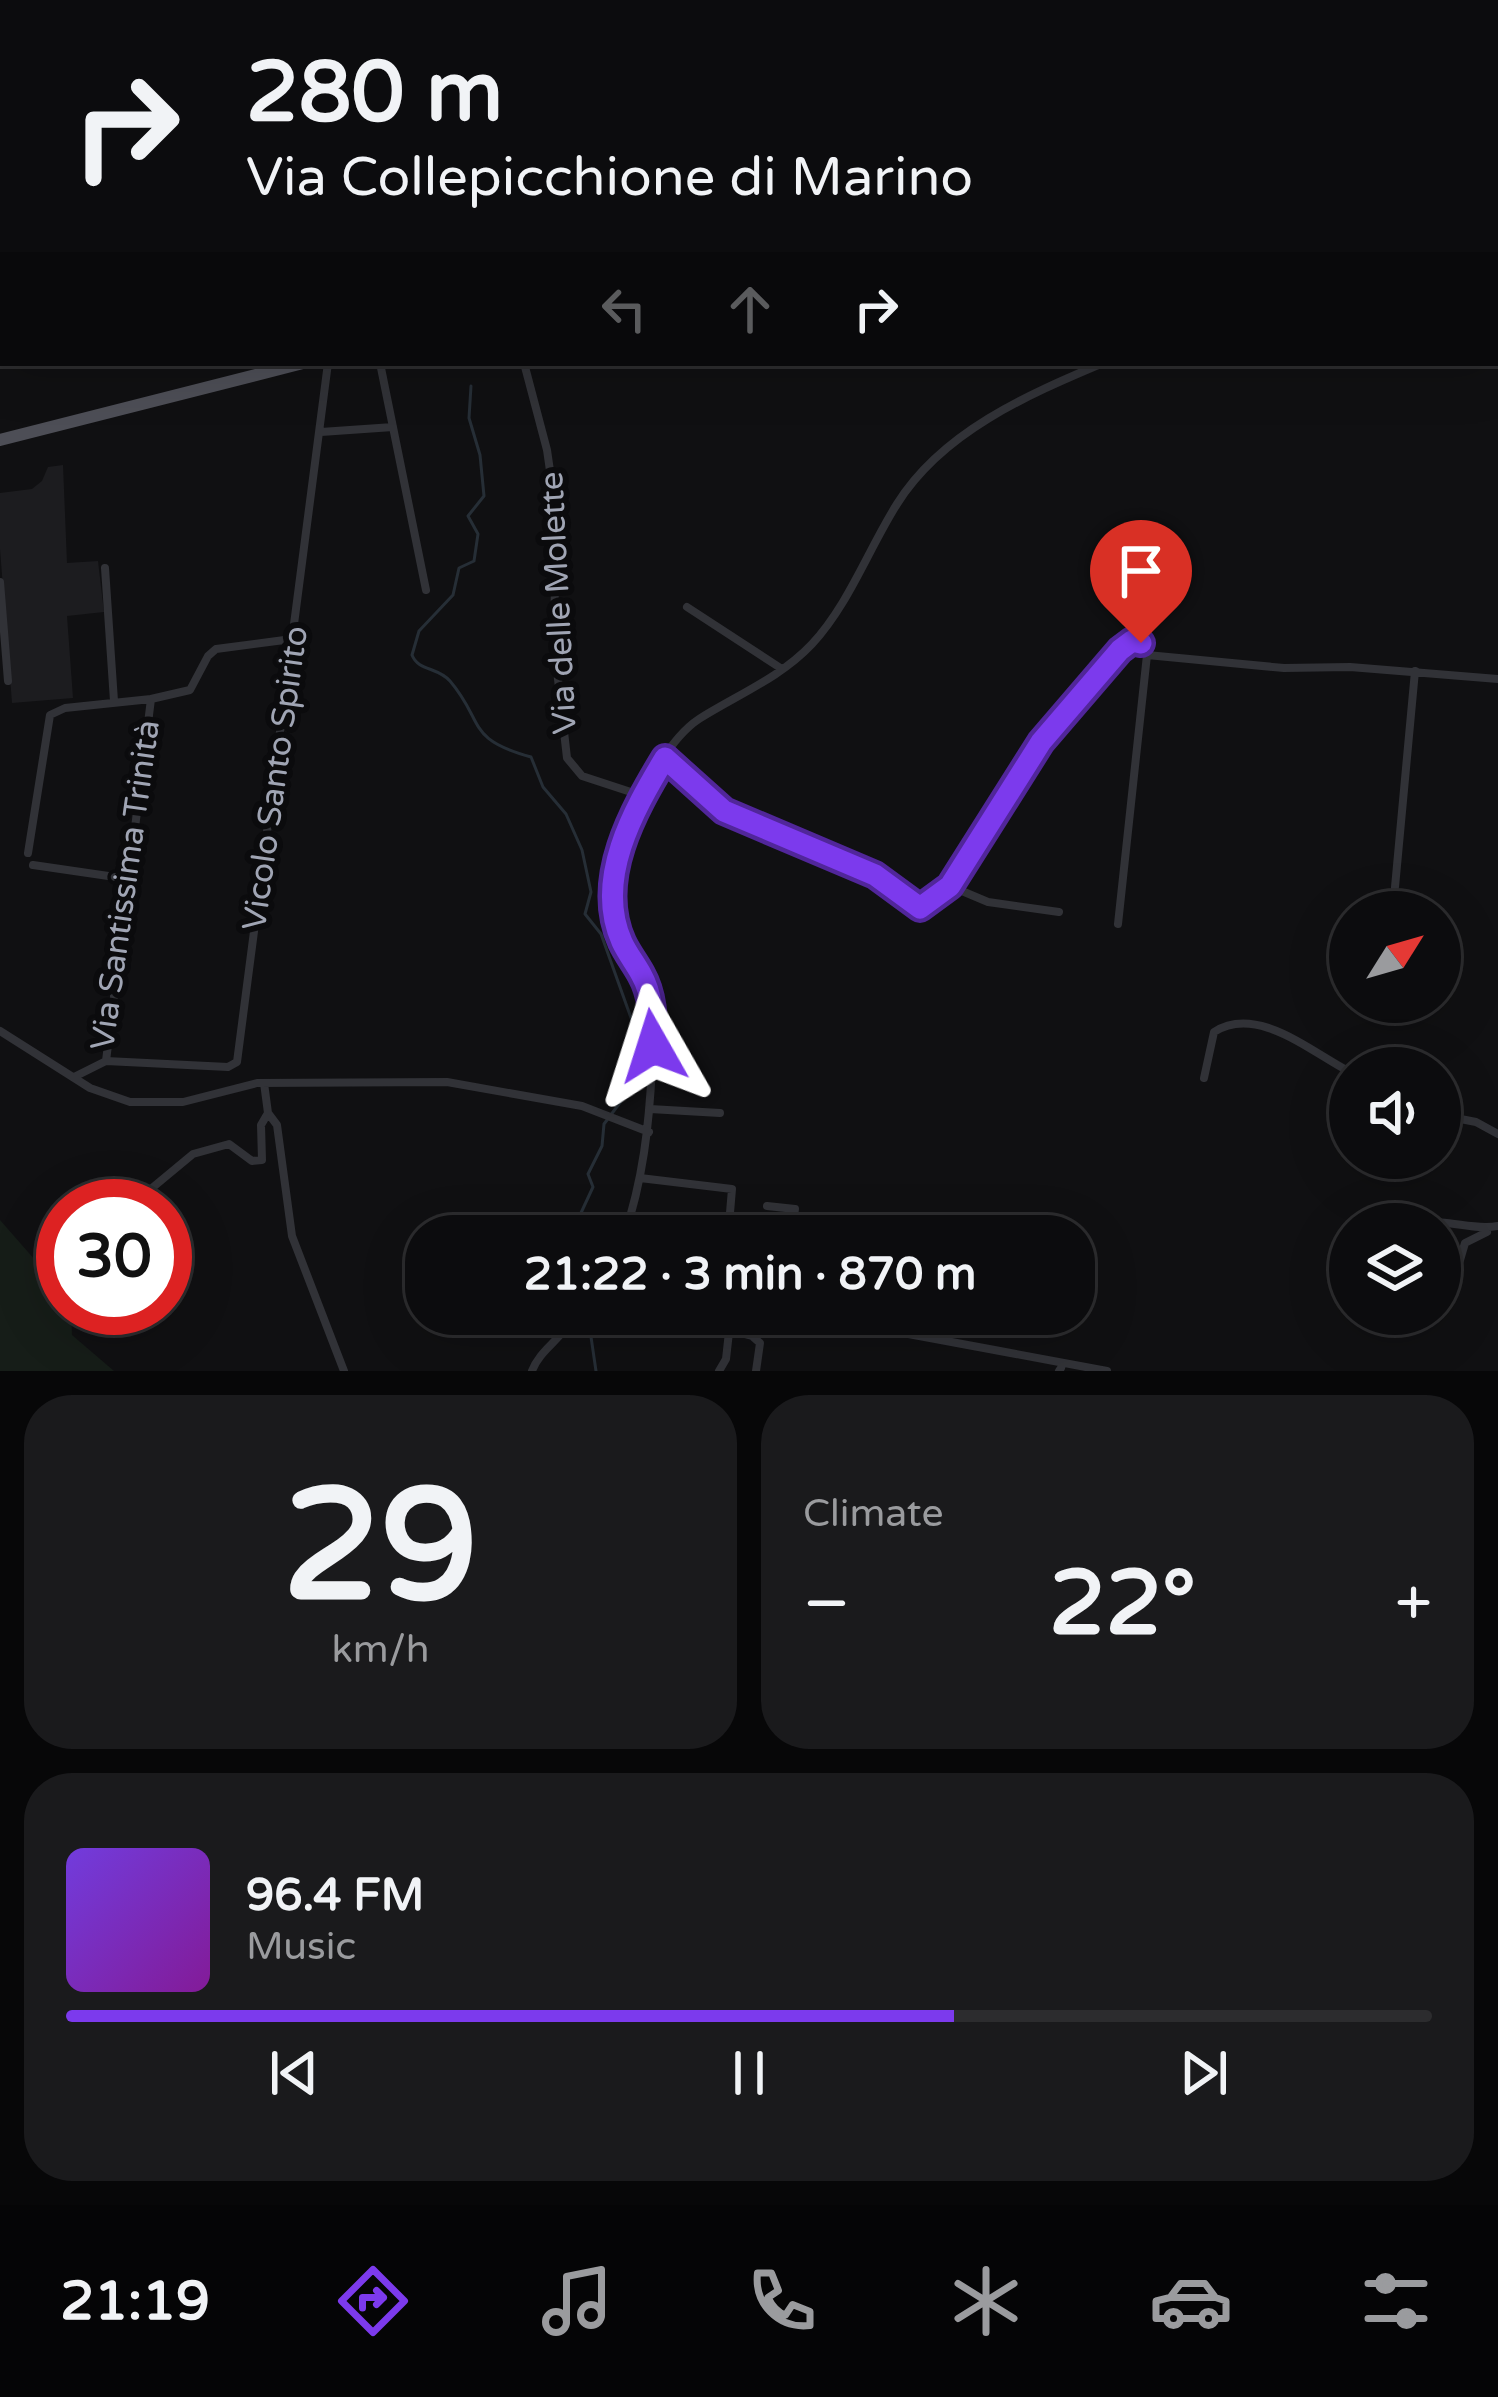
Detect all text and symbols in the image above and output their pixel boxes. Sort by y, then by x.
text: 280 m [246,43,503,144]
icon: right [48,48,204,204]
text: Via Collepicchione di Marino [246,145,973,210]
icon: left [591,276,657,342]
icon: ahead [717,276,783,342]
icon: right [843,276,909,342]
street label: Via delle Molette [532,471,585,735]
pin [1090,520,1192,643]
icon: arrive [1108,538,1174,604]
street label: Vicolo Santo Spirito [235,623,316,933]
street label: Via Santissima Trinità [83,718,168,1053]
north arrow [1329,891,1461,1023]
map controls [1329,891,1461,1335]
position arrow [590,983,716,1109]
button: sound [1329,1047,1461,1179]
speed limit sign: 30 [36,1179,192,1335]
button: layers [1329,1203,1461,1335]
text: 21:22 · 3 min · 870 m [524,1248,976,1302]
text: 29 [283,1454,478,1642]
text: Climate [803,1490,943,1537]
text: 22° [1049,1550,1196,1659]
text: − [803,1564,850,1644]
text: + [1395,1564,1432,1644]
text: km/h [331,1626,430,1673]
text: 96.4 FM [246,1869,424,1923]
text: Music [246,1923,356,1970]
icon: previous [261,2040,327,2106]
icon: pause [716,2040,782,2106]
icon: next [1171,2040,1237,2106]
icon: directions [331,2259,415,2343]
icon: music [535,2259,619,2343]
icon: phone [740,2259,824,2343]
icon: climate [944,2259,1028,2343]
icon: car [1149,2259,1233,2343]
icon: filters [1354,2259,1438,2343]
text: 21:19 [60,2269,210,2334]

